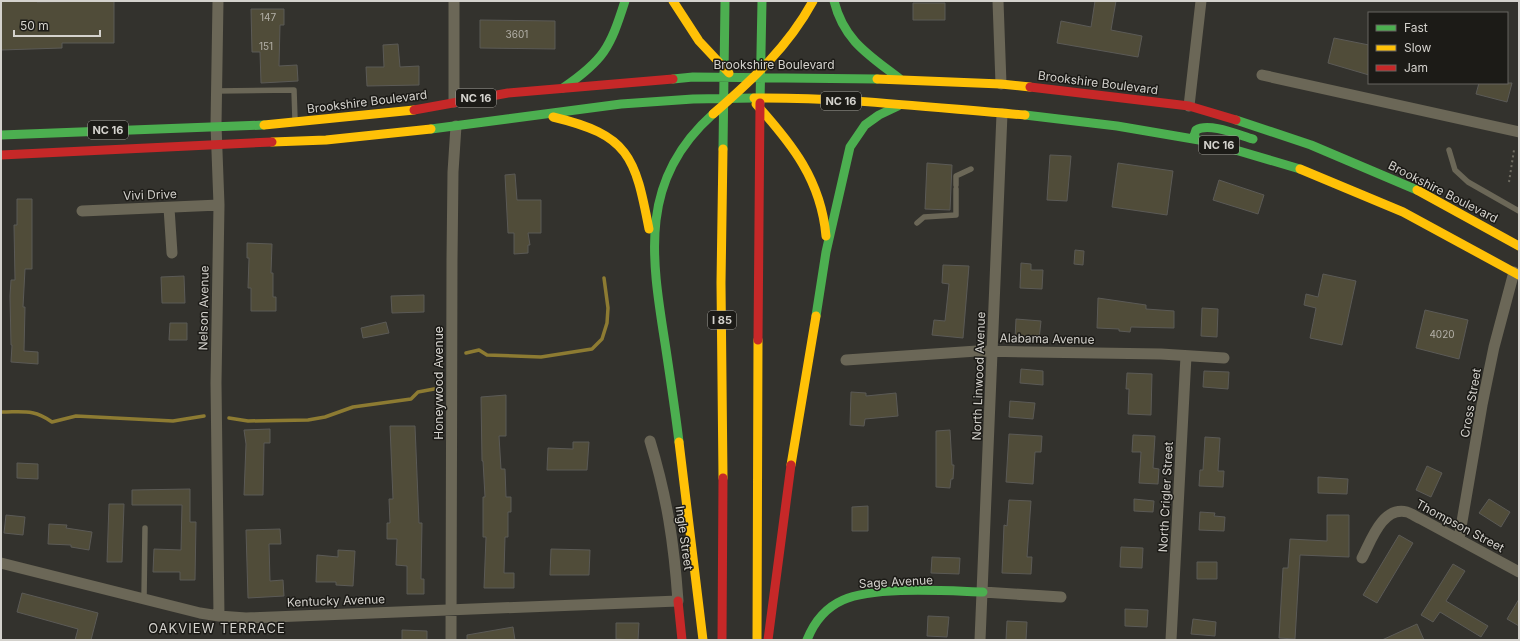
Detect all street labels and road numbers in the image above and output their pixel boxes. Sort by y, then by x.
street label: Brookshire Boulevard [713,57,835,72]
street label: Brookshire Boulevard [1037,68,1159,97]
street label: Brookshire Boulevard [306,87,428,116]
road number: NC 16 [456,89,496,107]
road number: NC 16 [821,92,861,110]
road number: NC 16 [88,121,128,139]
road number: NC 16 [1199,136,1239,154]
street label: Brookshire Boulevard [1386,157,1501,226]
street label: Vivi Drive [123,186,177,203]
street label: Nelson Avenue [195,265,212,351]
road number: I 85 [708,311,736,329]
street label: North Linwood Avenue [969,311,988,441]
street label: Honeywood Avenue [431,326,446,440]
street label: Alabama Avenue [999,330,1095,347]
street label: Cross Street [1457,367,1484,439]
street label: North Crigler Street [1155,441,1176,553]
street label: Thompson Street [1414,496,1507,555]
street label: Ingle Street [673,505,696,571]
street label: Sage Avenue [858,572,933,591]
street label: Kentucky Avenue [287,591,385,610]

